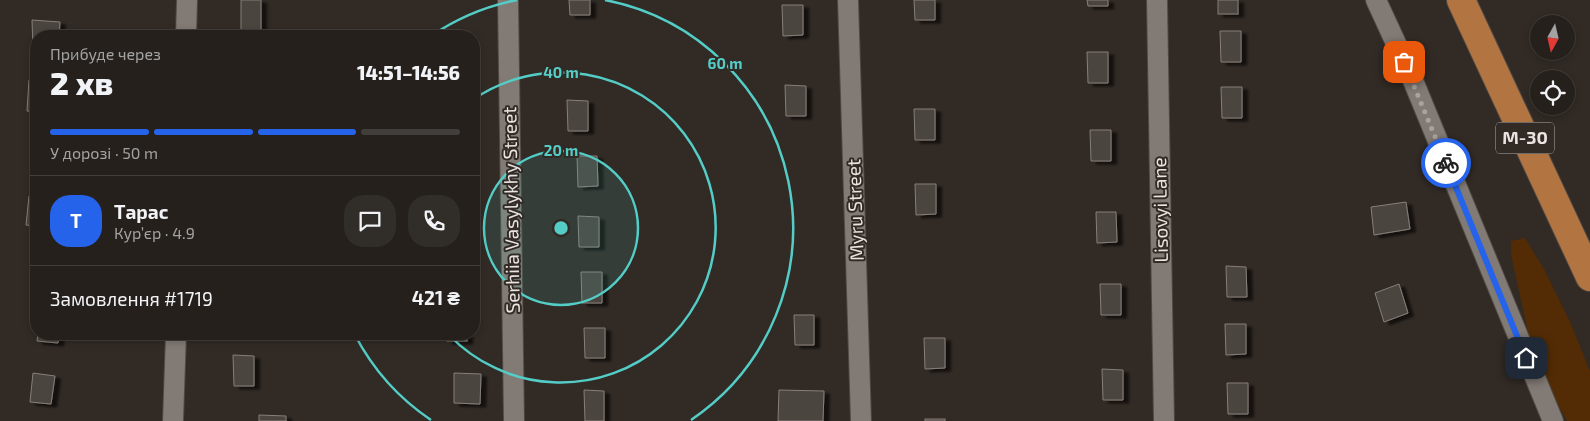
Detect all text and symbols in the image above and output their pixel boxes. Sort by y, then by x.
north arrow [1530,15,1575,60]
map controls [1530,15,1575,115]
pin [1383,41,1425,83]
text: Прибуде через [50,44,161,63]
icon: bag [1390,48,1418,76]
text: 60 m [708,54,742,72]
text: 14:51–14:56 [357,61,460,84]
text: 2 хв [50,63,113,101]
text: 40 m [543,63,579,81]
button: locate [1530,70,1575,115]
street label: Serhiia Vasylykhy Street [497,106,524,314]
road number: М-30 [1496,122,1554,154]
courier [1421,138,1471,188]
text: 20 m [544,141,578,159]
text: У дорозі · 50 m [50,143,158,162]
icon: bike [1432,149,1460,177]
street label: Lisovyi Lane [1147,157,1172,263]
street label: Myru Street [841,159,868,261]
button: chat [344,195,396,247]
button: phone [408,195,460,247]
text: Тарас [114,200,168,223]
text: Т [70,209,82,232]
centre of rings [552,219,570,237]
text: Кур’єр · 4.9 [114,223,195,242]
text: 421 ₴ [412,286,460,309]
text: Замовлення #1719 [50,287,213,310]
pin [1505,337,1547,379]
icon: home [1512,344,1540,372]

